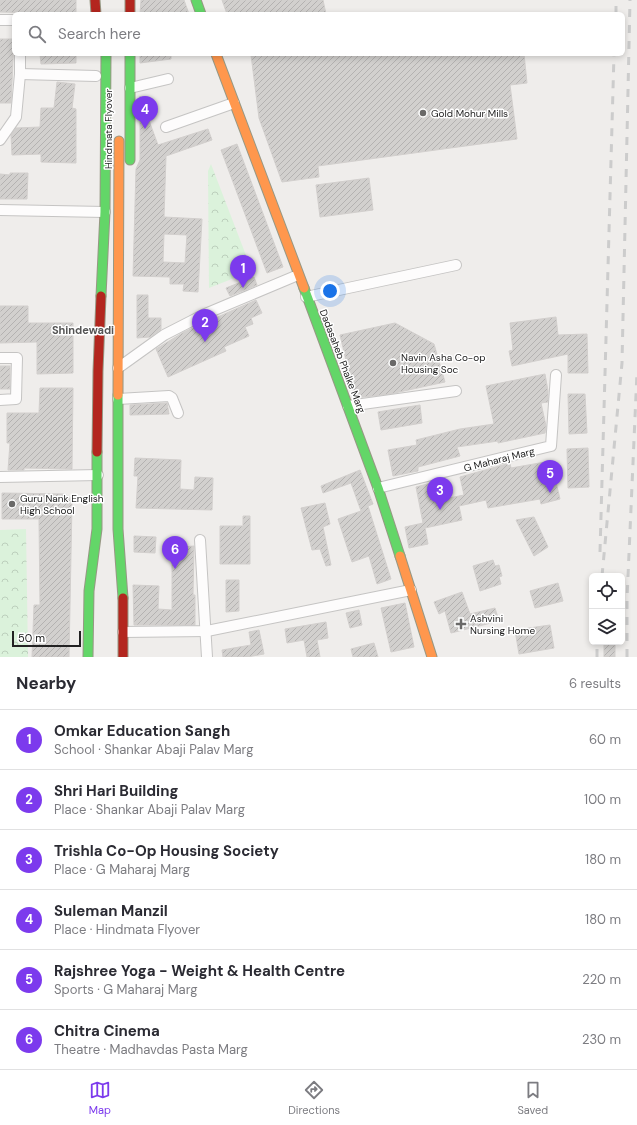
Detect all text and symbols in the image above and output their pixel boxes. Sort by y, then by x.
search box [12,12,625,56]
icon: search [26,23,48,45]
text: Search here [58,24,141,44]
street label: Hindmata Flyover [102,89,115,169]
pin: 4 [132,96,158,129]
place label: Gold Mohur Mills [431,107,508,120]
marker: Gold Mohur Mills [418,108,428,118]
pin: 1 [230,255,256,288]
your location [320,281,340,301]
street label: Dadasaheb Phalke Marg [317,307,368,415]
pin: 2 [192,309,218,342]
district label: Shindewadi [52,323,114,337]
place label: Navin Asha Co-op Housing Soc [401,351,485,376]
marker: Navin Asha Co-op Housing Soc [388,358,398,368]
street label: G Maharaj Marg [462,444,536,475]
pin: 5 [537,460,563,493]
pin: 3 [427,477,453,510]
place label: Guru Nank English High School [20,492,104,517]
marker: Guru Nank English High School [7,499,17,509]
pin: 6 [162,536,188,569]
map controls [589,573,625,645]
button: locate [589,573,625,609]
button: layers [589,609,625,645]
place label: Ashvini Nursing Home [470,612,535,637]
marker: Ashvini Nursing Home [455,618,467,630]
scale bar [12,629,81,648]
text: 50 m [18,631,45,645]
text: Nearby [16,672,76,694]
text: 6 results [569,675,621,692]
text: Omkar Education Sangh [54,721,230,741]
text: 1 [27,731,31,748]
text: 60 m [589,731,621,748]
text: School · Shankar Abaji Palav Marg [54,741,254,758]
text: Shri Hari Building [54,781,178,801]
text: 2 [25,791,33,808]
text: 100 m [584,791,621,808]
text: Place · Shankar Abaji Palav Marg [54,801,245,818]
text: Trishla Co-Op Housing Society [54,841,279,861]
text: 3 [25,851,33,868]
text: 180 m [585,851,621,868]
text: Place · G Maharaj Marg [54,861,190,878]
text: Suleman Manzil [54,901,168,921]
text: 4 [25,911,33,928]
text: 180 m [585,911,621,928]
text: Place · Hindmata Flyover [54,921,200,938]
text: Rajshree Yoga - Weight & Health Centre [54,961,345,981]
text: 5 [25,971,33,988]
text: 220 m [582,971,621,988]
text: Sports · G Maharaj Marg [54,981,198,998]
text: Chitra Cinema [54,1021,160,1041]
text: 6 [25,1031,33,1048]
text: 230 m [582,1031,621,1048]
text: Theatre · Madhavdas Pasta Marg [54,1041,248,1058]
tab: Map [89,1079,111,1117]
tab: Directions [288,1079,340,1117]
tab: Saved [517,1079,548,1117]

